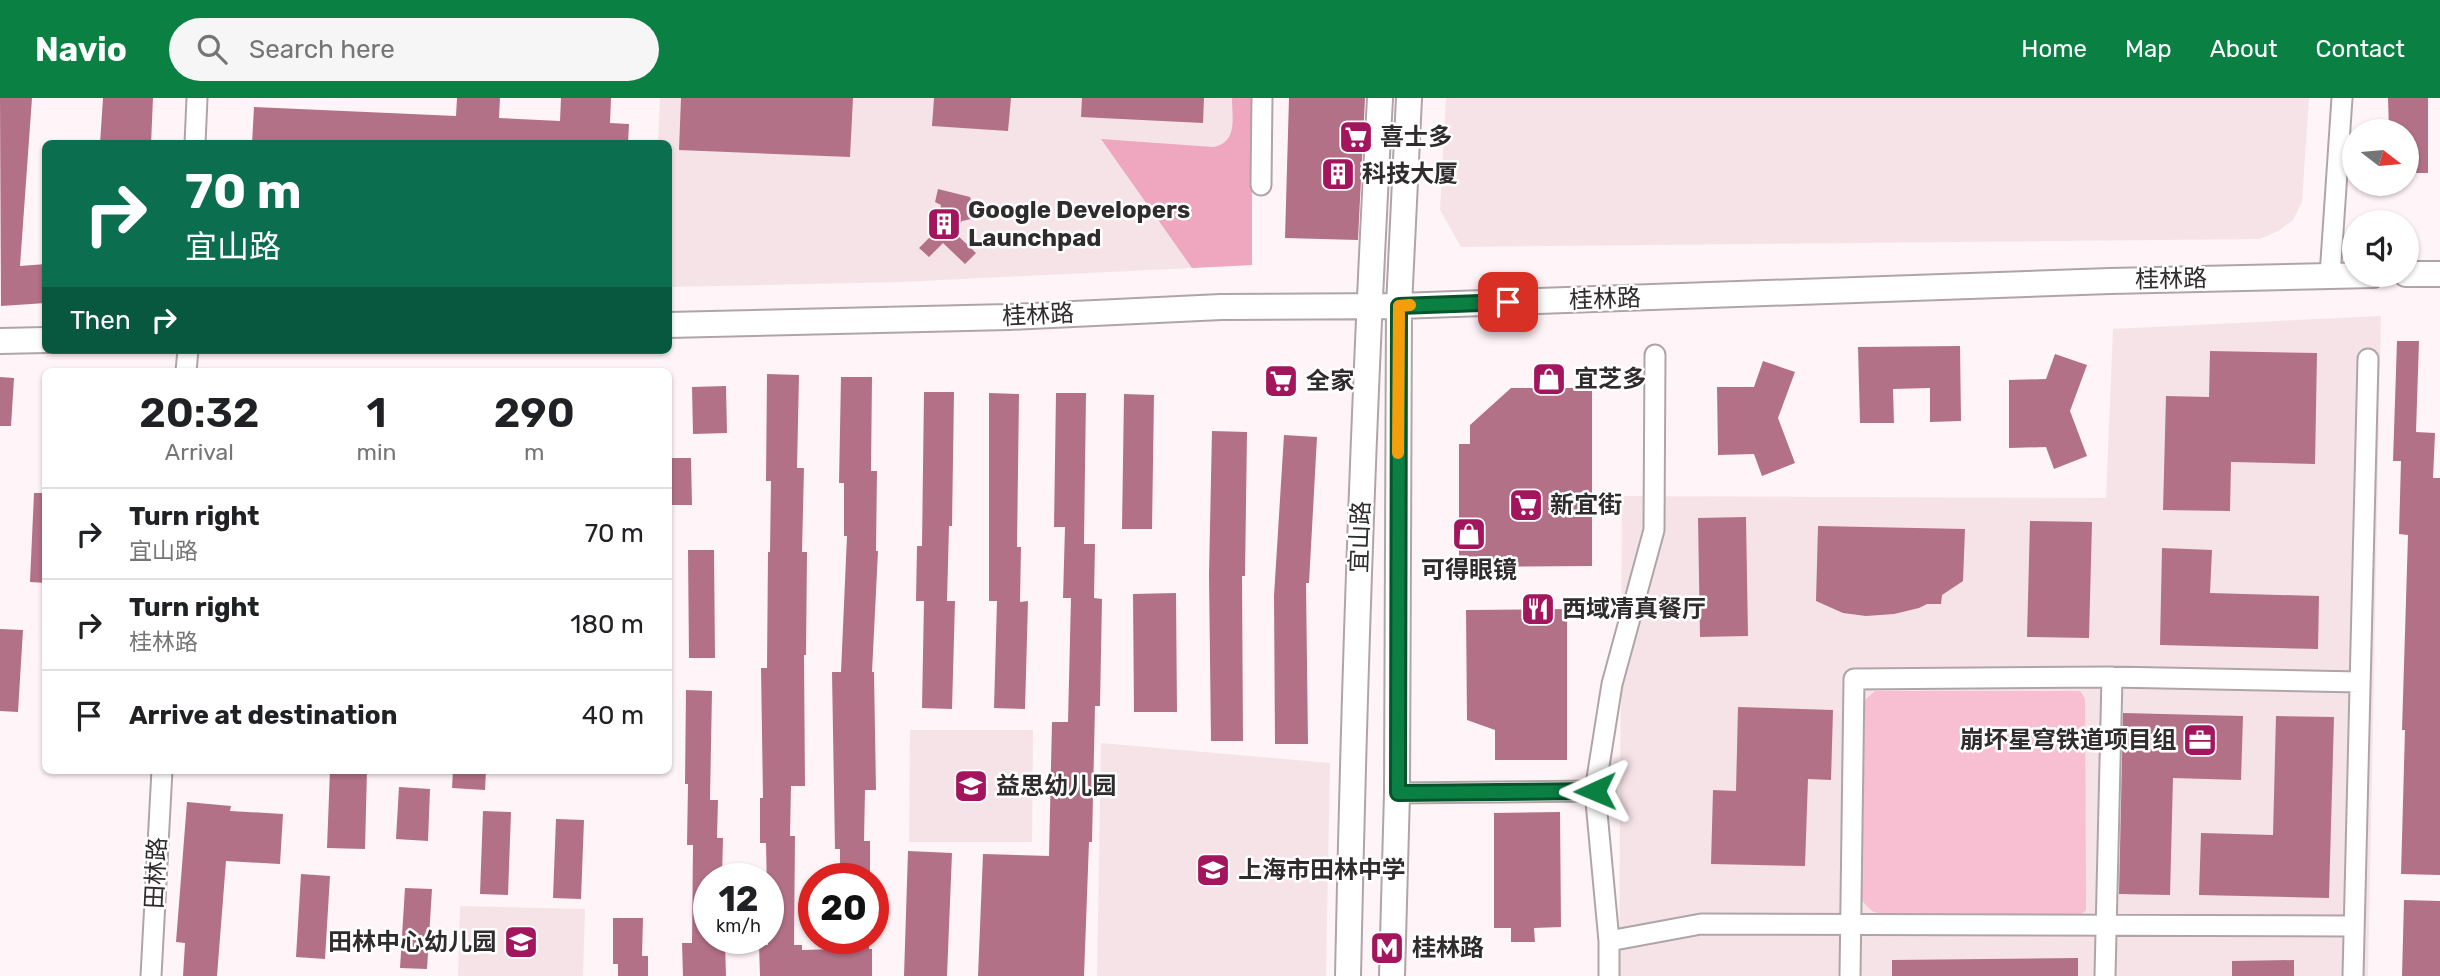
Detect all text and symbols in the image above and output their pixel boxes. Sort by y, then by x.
search box [169,18,659,81]
text: Navio [35,30,127,69]
icon: search [193,30,231,68]
text: Search here [249,34,395,65]
text: Home [2021,35,2087,63]
text: Map [2125,35,2172,63]
text: About [2210,35,2278,63]
text: Contact [2316,35,2405,63]
supermarket icon: 喜士多 [1337,118,1375,156]
north arrow [2342,119,2418,196]
map controls [2342,119,2419,287]
place label: 喜士多 [1380,123,1452,151]
building icon: 科技大厦 [1319,155,1357,193]
place label: 科技大厦 [1362,160,1458,188]
text: 70 m [185,162,302,220]
icon: right [70,168,161,259]
place label: Google Developers Launchpad [968,196,1190,252]
building icon: Google Developers Launchpad [925,205,963,243]
button: sound [2342,210,2419,287]
text: 宜山路 [185,228,281,266]
street label: 桂林路 [2135,264,2207,294]
pin [1478,272,1538,332]
icon: arrive [1489,283,1527,321]
street label: 桂林路 [1569,284,1641,314]
street label: 桂林路 [1001,299,1075,331]
icon: right [145,301,183,339]
text: Then [70,305,131,336]
shop icon: 宜芝多 [1530,360,1568,398]
supermarket icon: 全家 [1262,362,1300,400]
place label: 宜芝多 [1574,365,1646,393]
place label: 全家 [1306,367,1354,395]
text: 20:32 [139,388,259,438]
text: 1 [367,388,387,438]
text: 290 [494,388,575,438]
text: Arrival [165,438,234,466]
text: min [357,438,397,466]
text: m [524,438,545,466]
supermarket icon: 新宜街 [1507,486,1545,524]
place label: 新宜街 [1550,491,1622,519]
text: Turn right [129,501,259,532]
street label: 宜山路 [1345,501,1375,573]
icon: right [70,515,108,553]
shop icon: 可得眼镜 [1450,515,1488,553]
text: 70 m [585,518,644,549]
text: 宜山路 [129,537,198,565]
place label: 可得眼镜 [1421,556,1517,584]
restaurant icon: 西域凊真餐厅 [1519,590,1557,628]
text: Turn right [129,592,259,623]
place label: 西域凊真餐厅 [1562,595,1706,623]
icon: right [70,606,108,644]
text: 180 m [570,609,644,640]
text: 桂林路 [129,628,198,656]
icon: arrive [70,697,108,735]
text: Arrive at destination [129,700,397,731]
text: 40 m [582,700,644,731]
office icon: 崩坏星穹铁道项目组 [2181,721,2219,759]
place label: 崩坏星穹铁道项目组 [1960,726,2176,754]
position arrow [1558,754,1632,828]
school or university icon: 益思幼儿园 [952,767,990,805]
place label: 益思幼儿园 [996,772,1116,800]
street label: 田林路 [140,836,172,910]
school or university icon: 上海市田林中学 [1194,851,1232,889]
place label: 上海市田林中学 [1238,856,1406,884]
speed limit sign: 20 [798,863,889,954]
text: 12 [718,878,759,920]
text: km/h [716,915,761,937]
school or university icon: 田林中心幼儿园 [502,923,540,961]
place label: 田林中心幼儿园 [328,928,496,956]
metro station icon: 桂林路 [1368,929,1406,967]
place label: 桂林路 [1412,934,1484,962]

